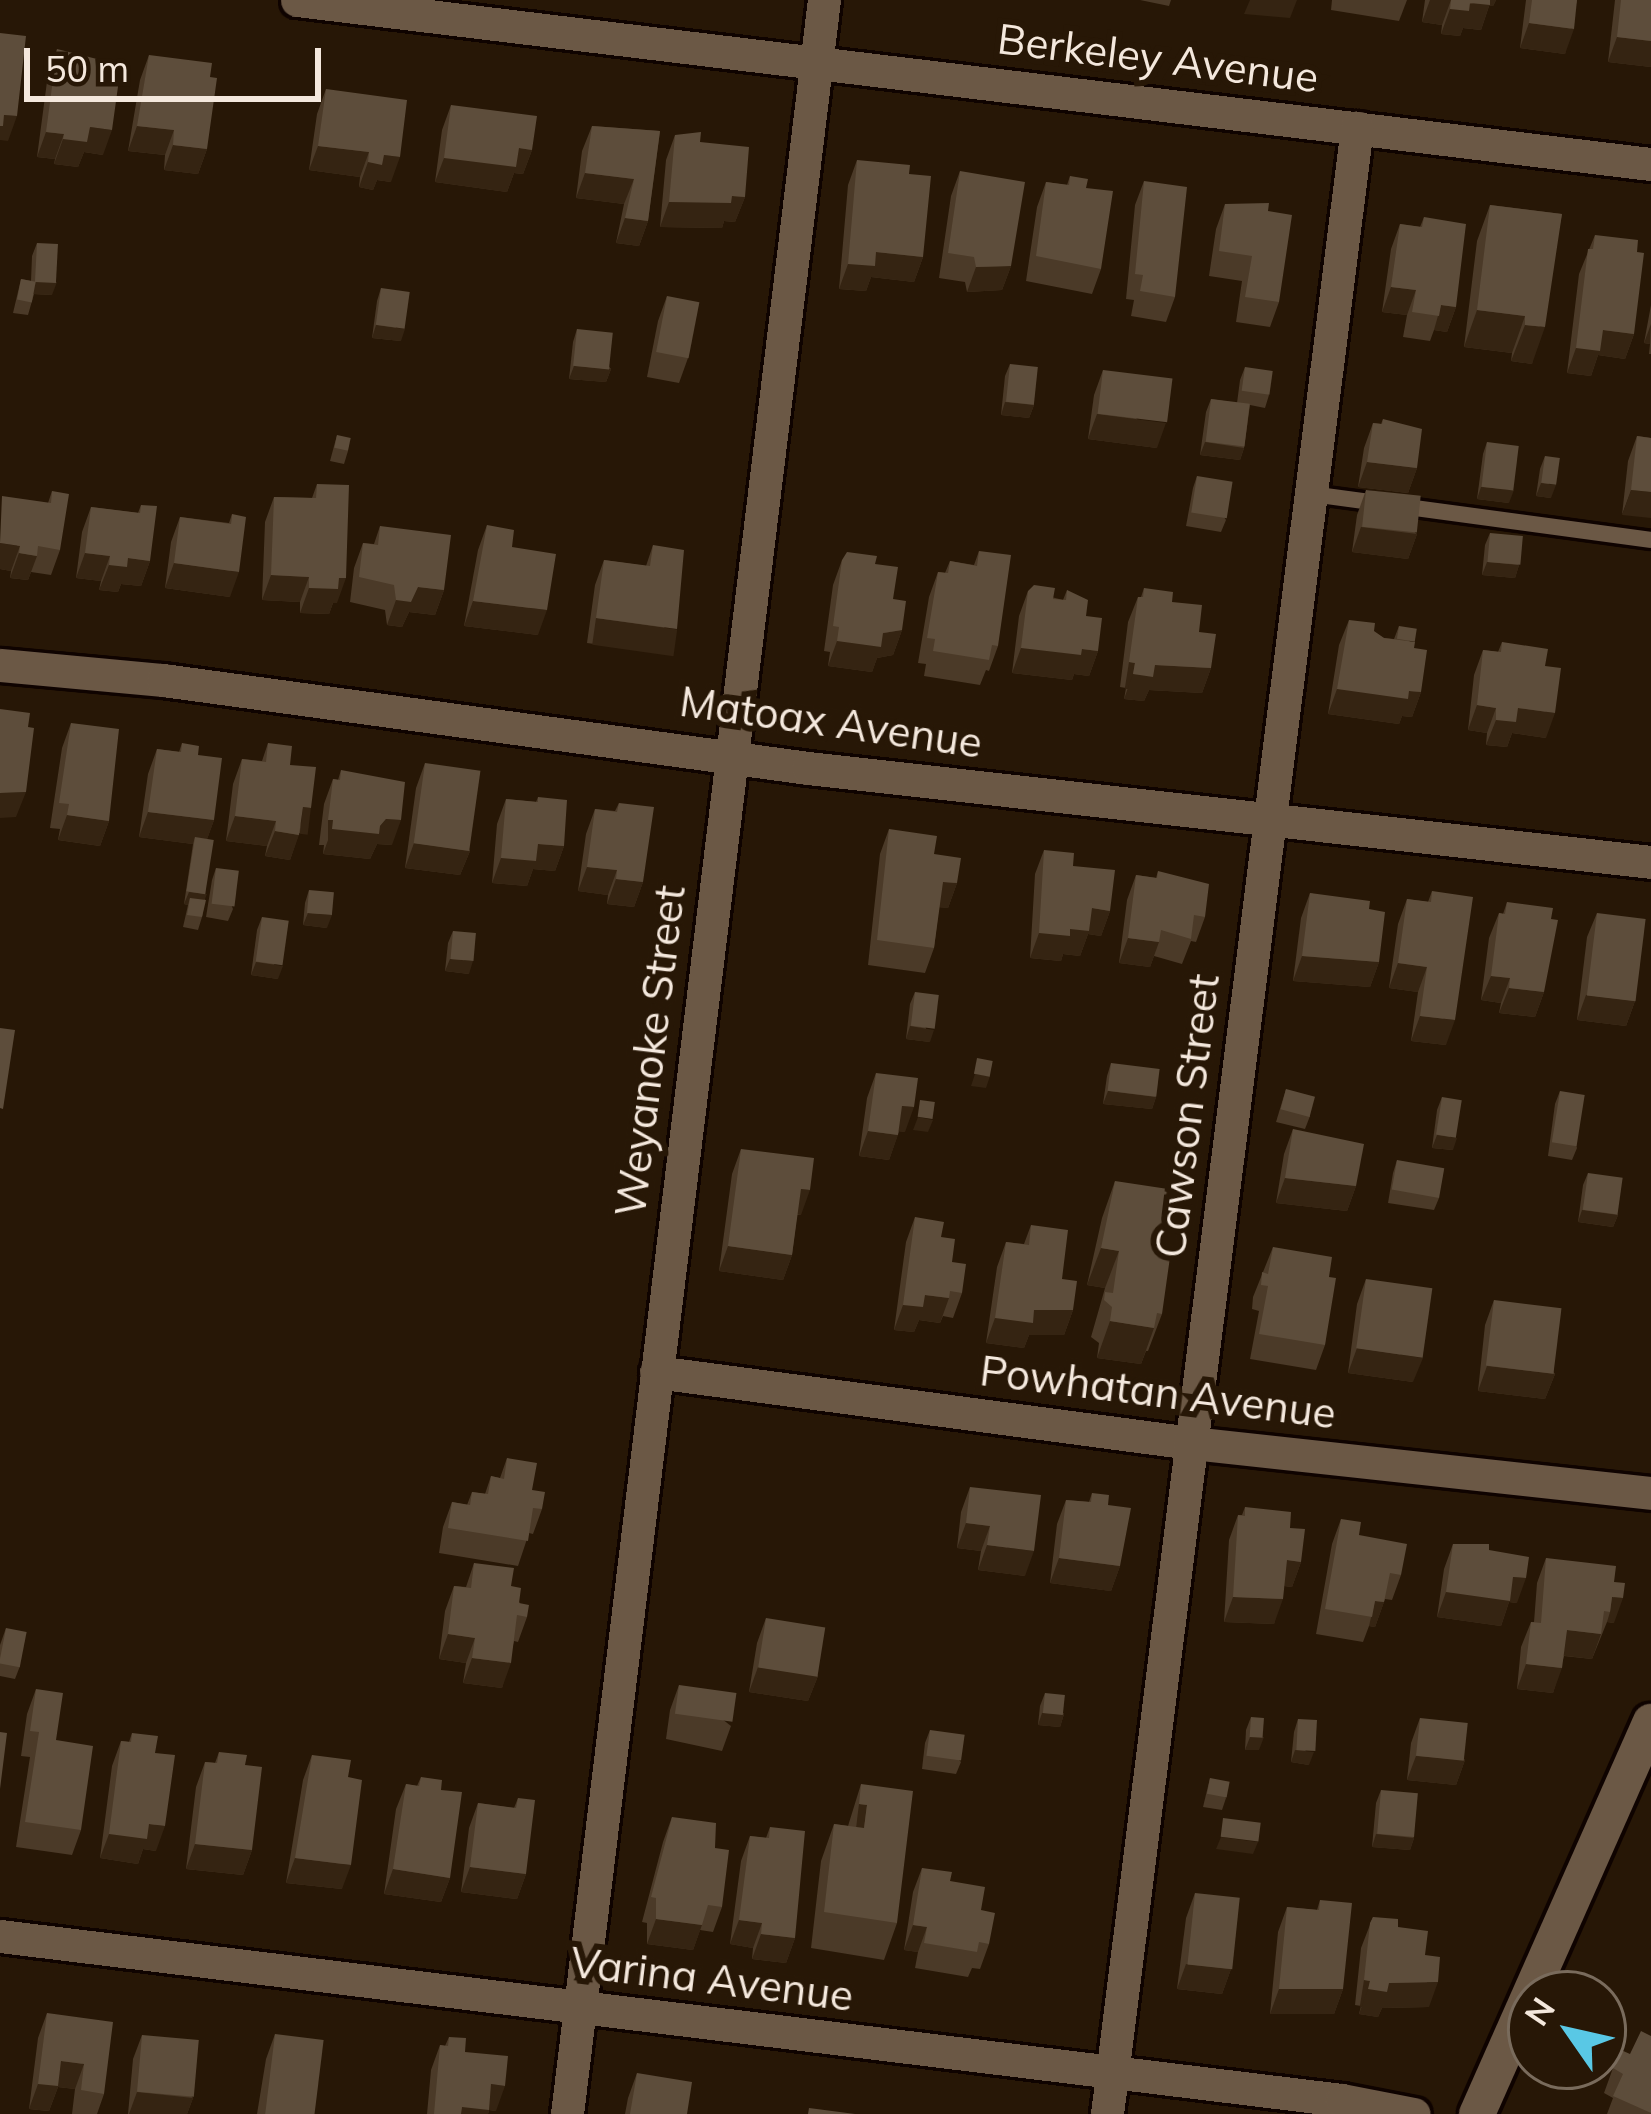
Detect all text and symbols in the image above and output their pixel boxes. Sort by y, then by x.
street label: Berkeley Avenue [995,13,1321,103]
scale bar [30,24,327,98]
text: 50 m [45,46,129,91]
street label: Matoax Avenue [677,676,985,768]
street label: Weyanoke Street [605,882,695,1220]
street label: Cawson Street [1145,971,1229,1261]
street label: Powhatan Avenue [977,1345,1339,1439]
street label: Varina Avenue [568,1937,856,2021]
north arrow [1507,1970,1627,2090]
text: N [1515,1989,1563,2033]

